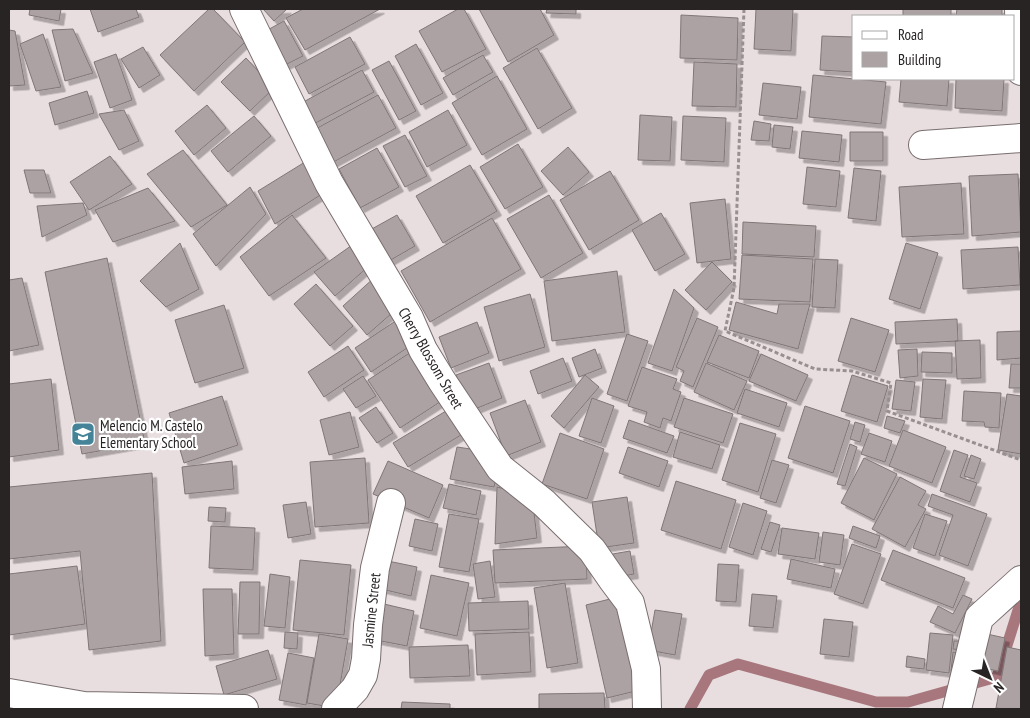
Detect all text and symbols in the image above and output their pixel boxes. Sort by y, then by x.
legend [852,15,1015,80]
text: Road [898,25,924,44]
text: Building [898,50,941,69]
street label: Cherry Blossom Street [394,304,468,412]
place label: Melencio M. Castelo Elementary School [100,416,203,452]
school or university icon: Melencio M. Castelo Elementary School [70,421,96,447]
street label: Jasmine Street [358,572,384,649]
north arrow [965,653,1015,703]
text: N [990,678,1008,697]

